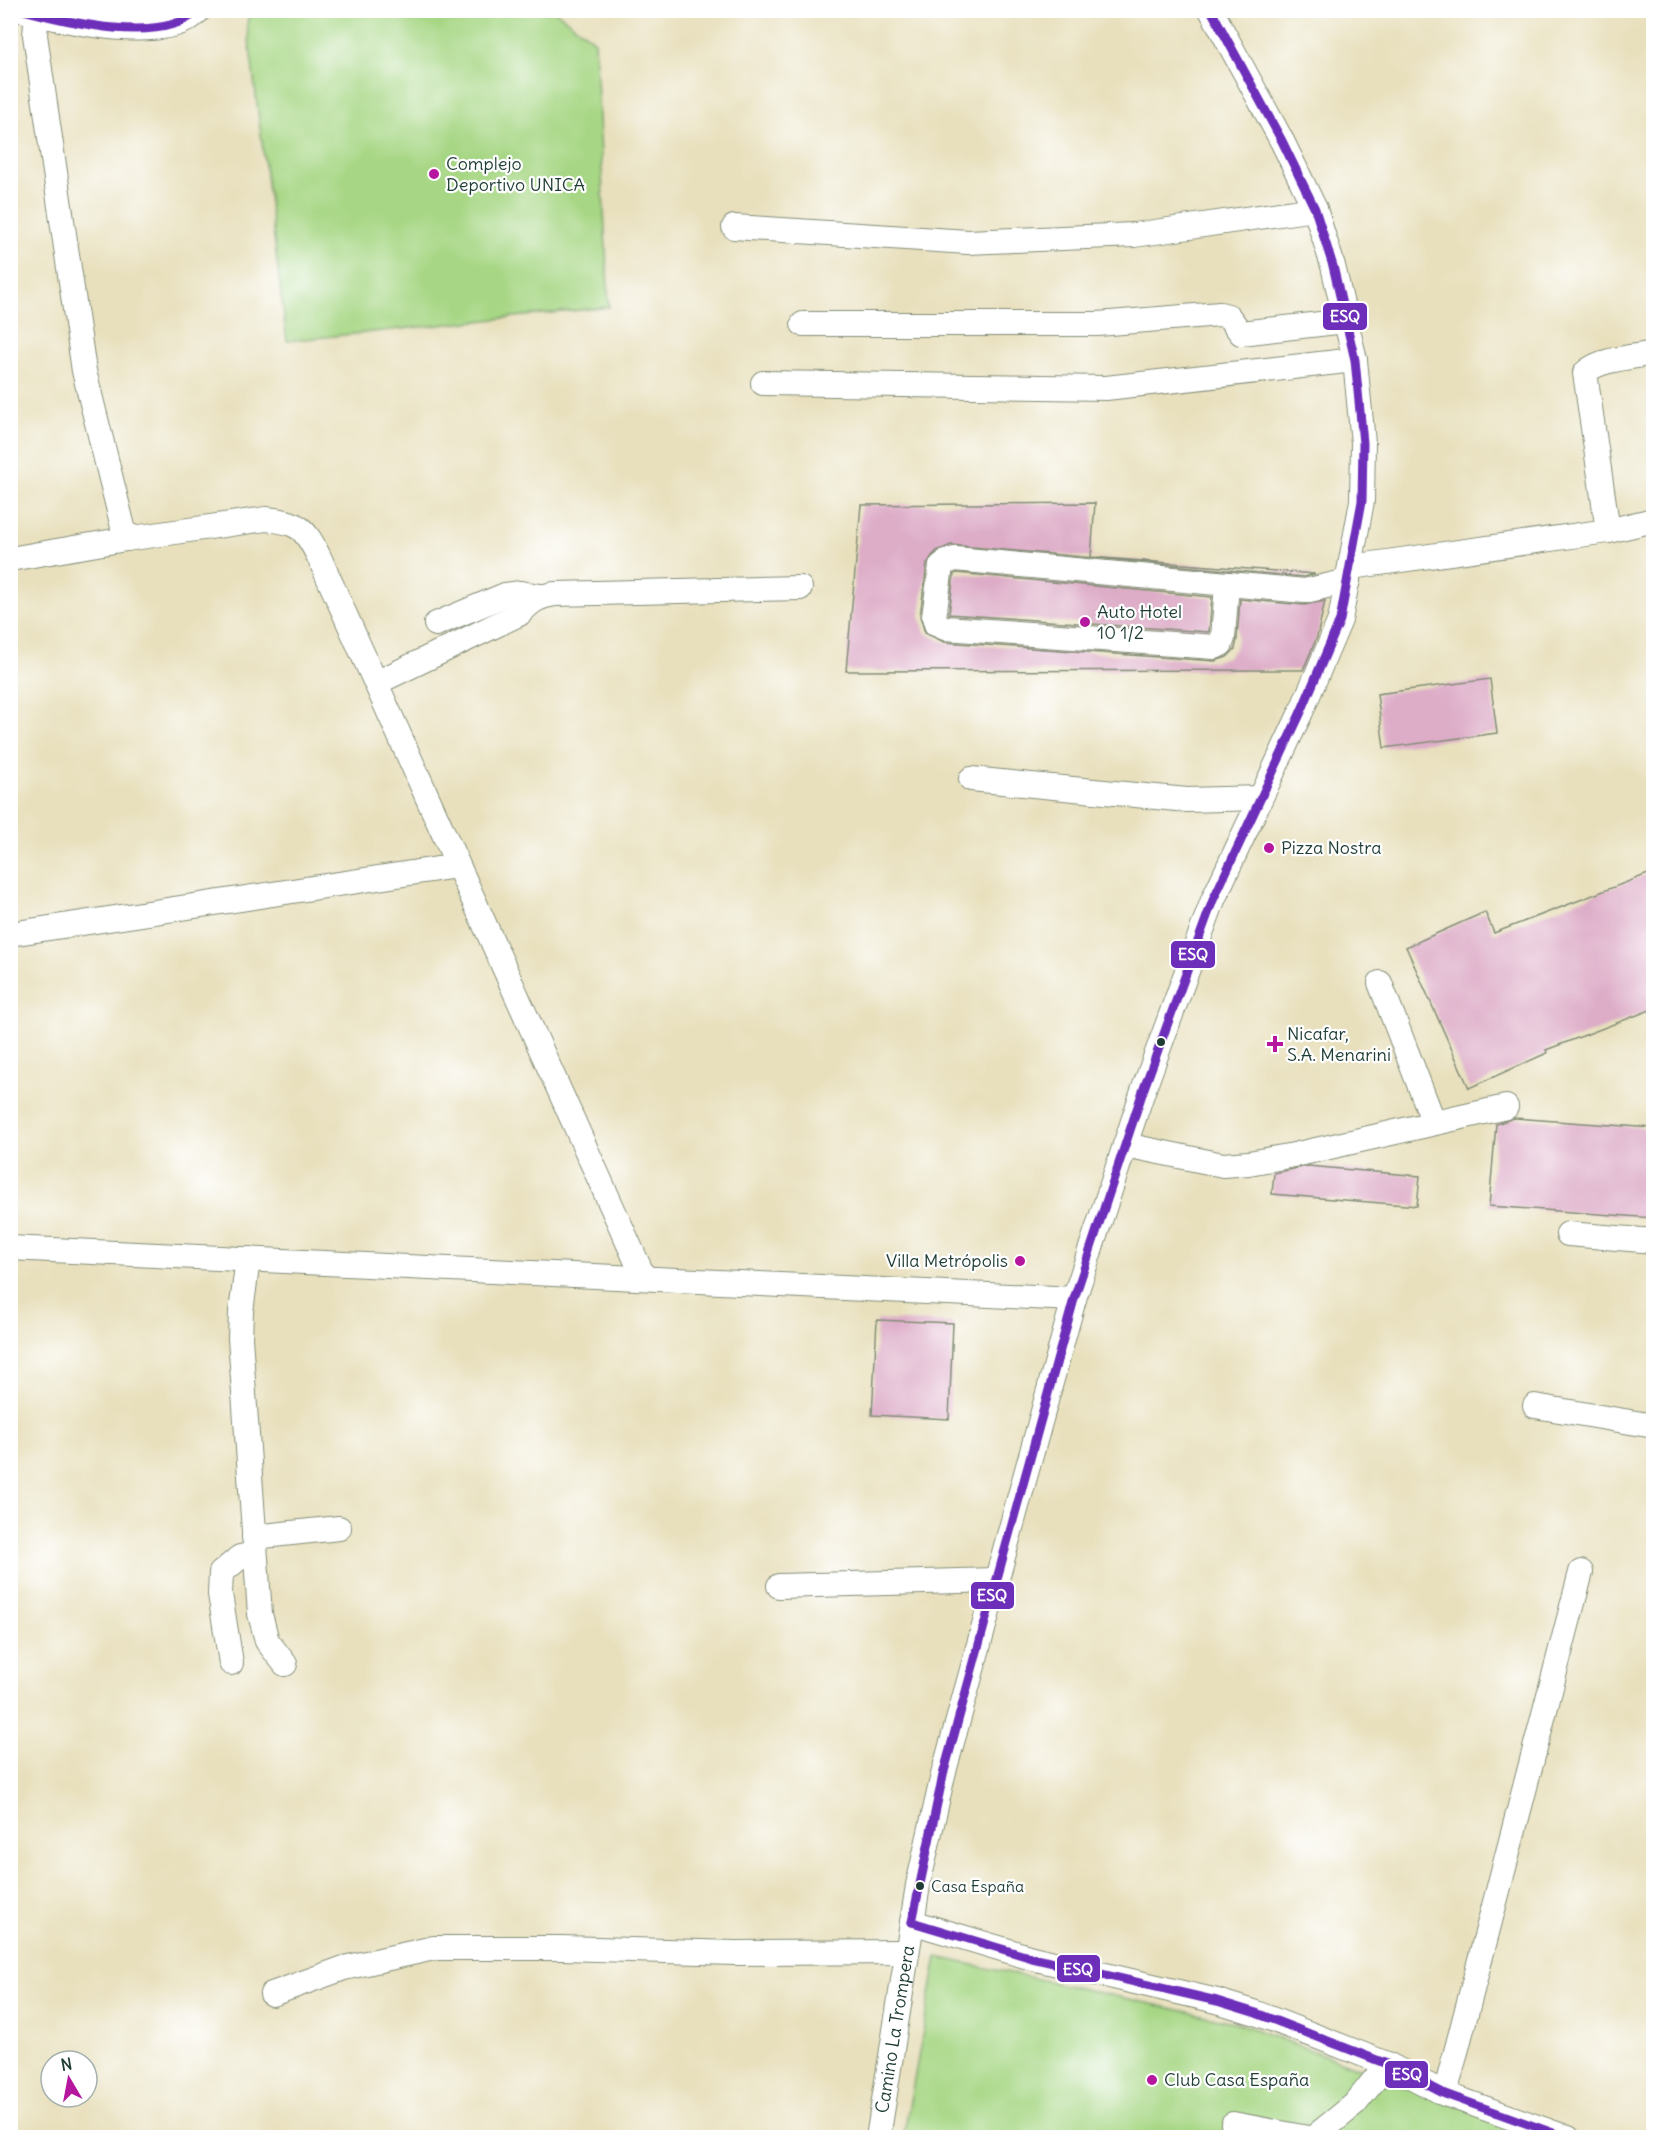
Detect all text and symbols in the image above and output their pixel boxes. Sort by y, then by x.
place label: Complejo Deportivo UNICA [446,152,585,196]
marker: Complejo Deportivo UNICA [427,167,441,181]
line badge: ESQ [1322,302,1368,331]
text: ESQ [1330,306,1360,326]
place label: Auto Hotel 10 1/2 [1097,600,1182,644]
marker: Auto Hotel 10 1/2 [1078,615,1092,629]
place label: Pizza Nostra [1281,836,1382,859]
marker: Pizza Nostra [1262,841,1276,855]
line badge: ESQ [1170,940,1216,969]
text: ESQ [1178,944,1208,964]
place label: Nicafar, S.A. Menarini [1287,1022,1391,1066]
unlabelled marker [1155,1036,1167,1048]
marker: Nicafar, S.A. Menarini [1268,1037,1282,1051]
place label: Villa Metrópolis [886,1249,1008,1272]
marker: Villa Metrópolis [1013,1254,1027,1268]
line badge: ESQ [970,1581,1015,1610]
text: ESQ [977,1585,1007,1605]
place label: Casa España [931,1876,1024,1896]
marker: Casa España [914,1880,926,1892]
street label: Camino La Trompera [870,1944,919,2115]
line badge: ESQ [1056,1954,1101,1983]
text: ESQ [1063,1959,1093,1979]
north arrow [39,2049,99,2109]
text: N [59,2053,74,2075]
line badge: ESQ [1384,2060,1429,2089]
text: ESQ [1392,2064,1422,2084]
place label: Club Casa España [1164,2068,1309,2091]
marker: Club Casa España [1145,2073,1159,2087]

